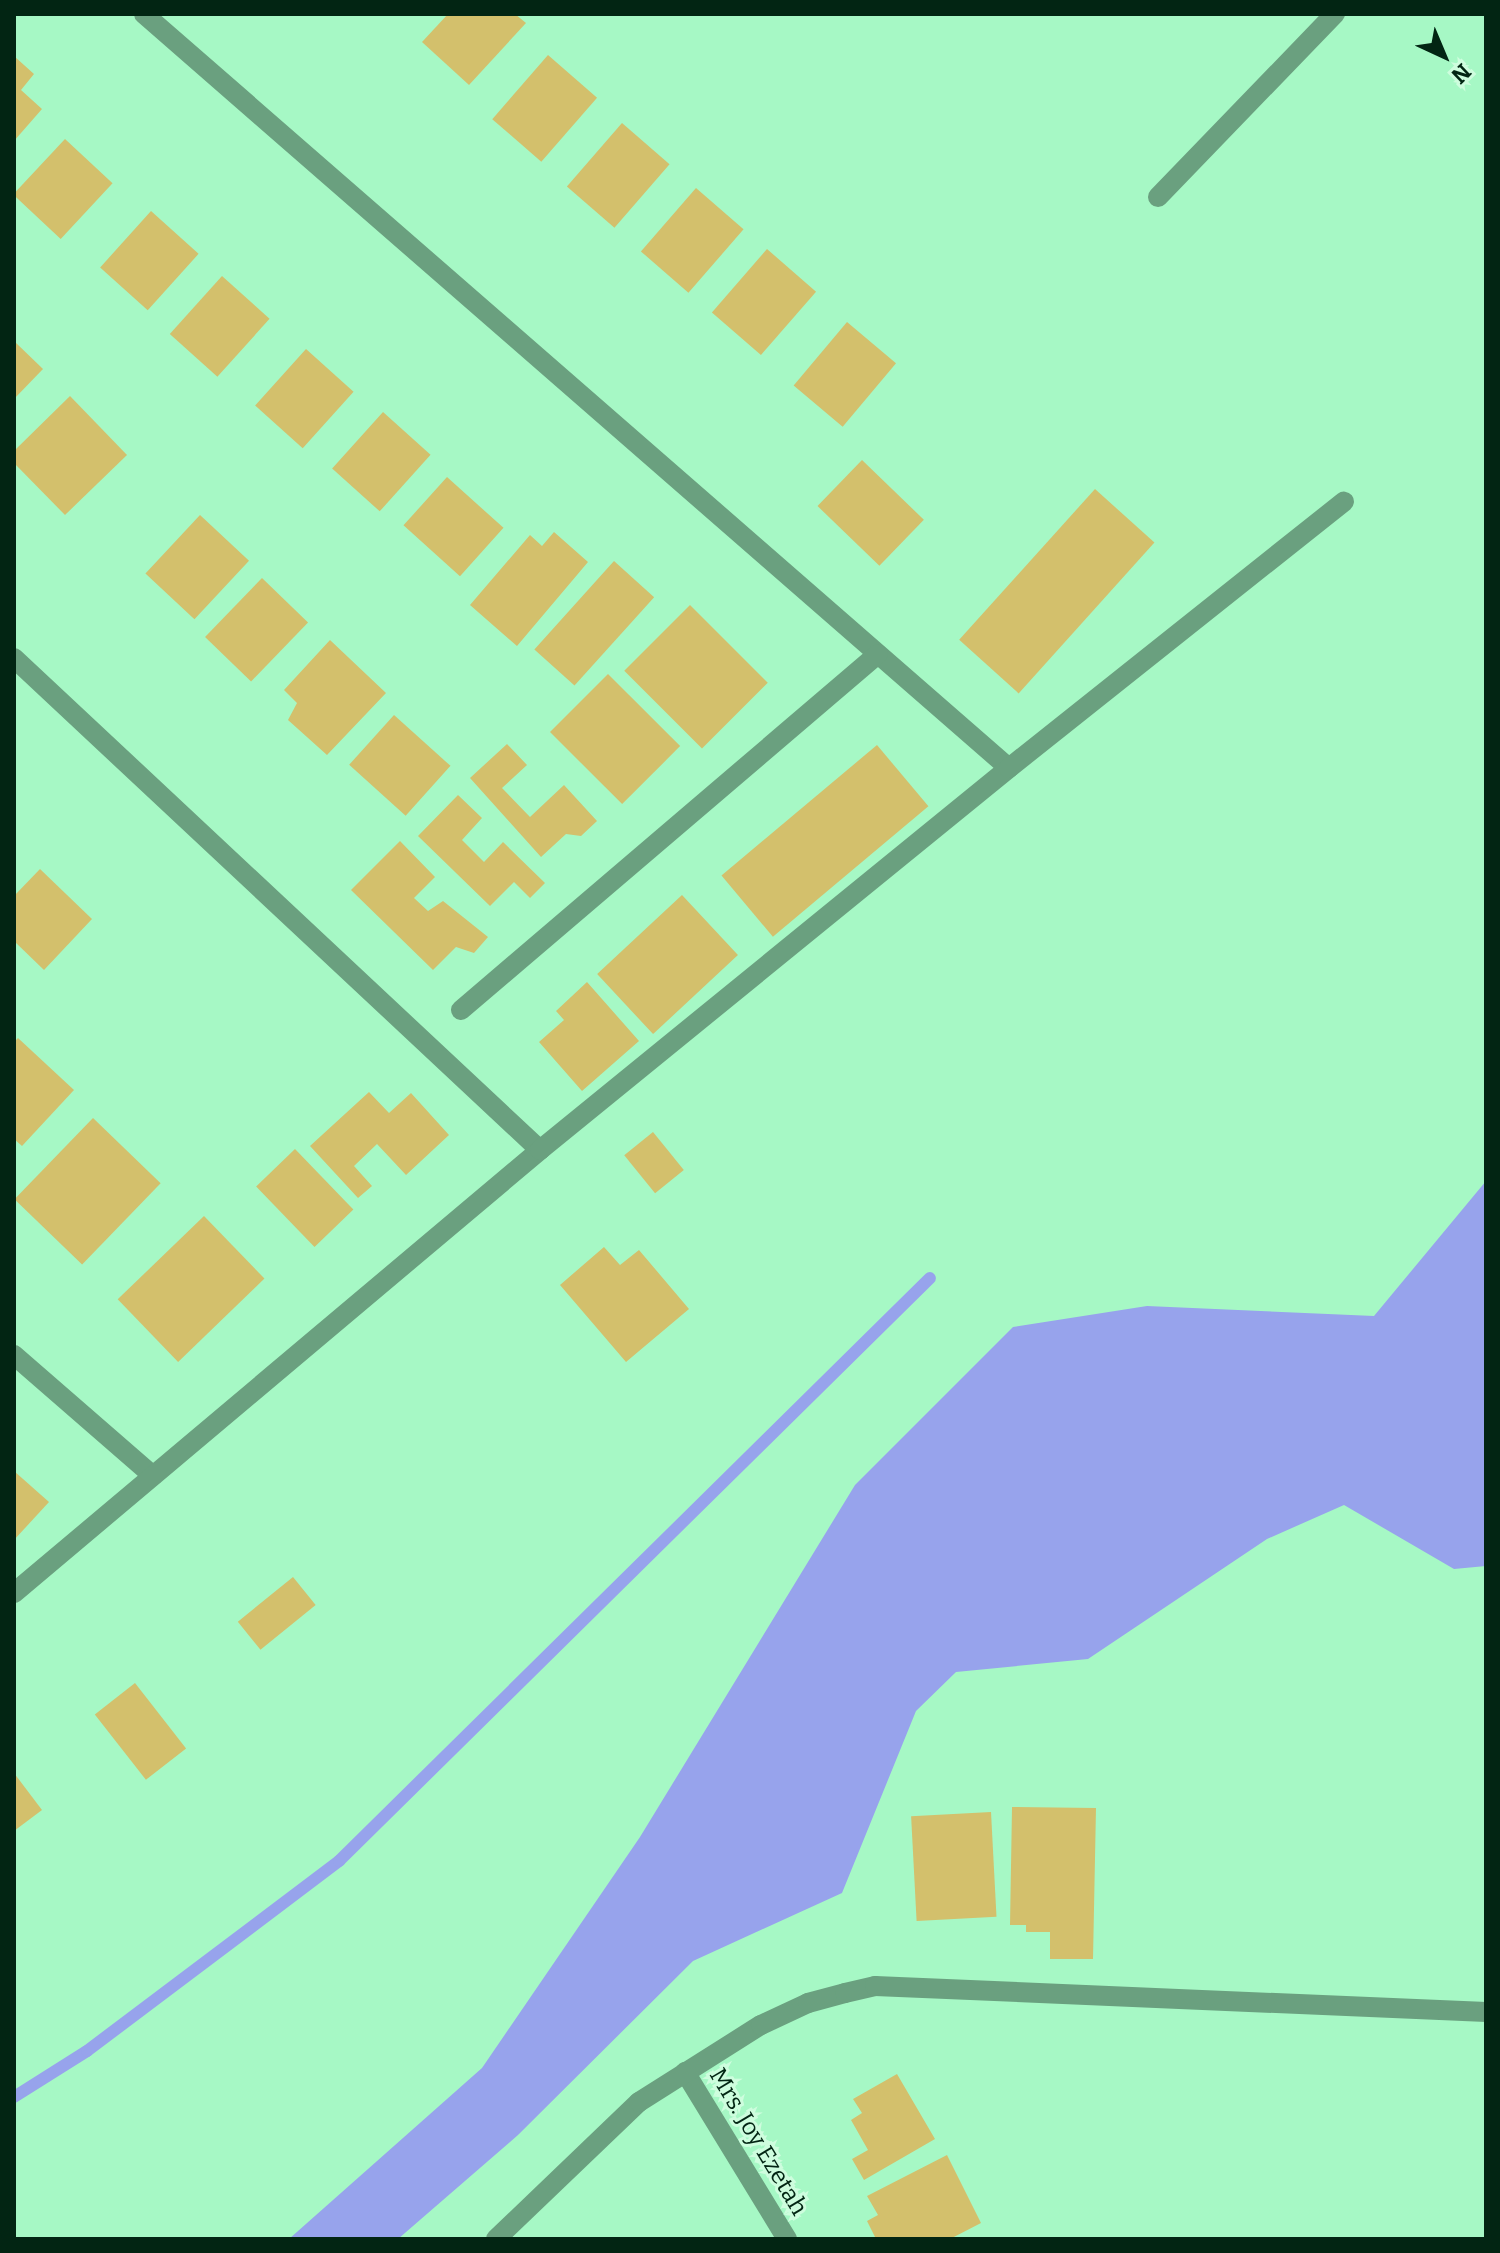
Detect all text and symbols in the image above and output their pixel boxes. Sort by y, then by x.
north arrow [1404,16,1484,96]
text: N [1446,58,1477,89]
street label: Mrs. Joy Ezetah [703,2063,813,2221]

